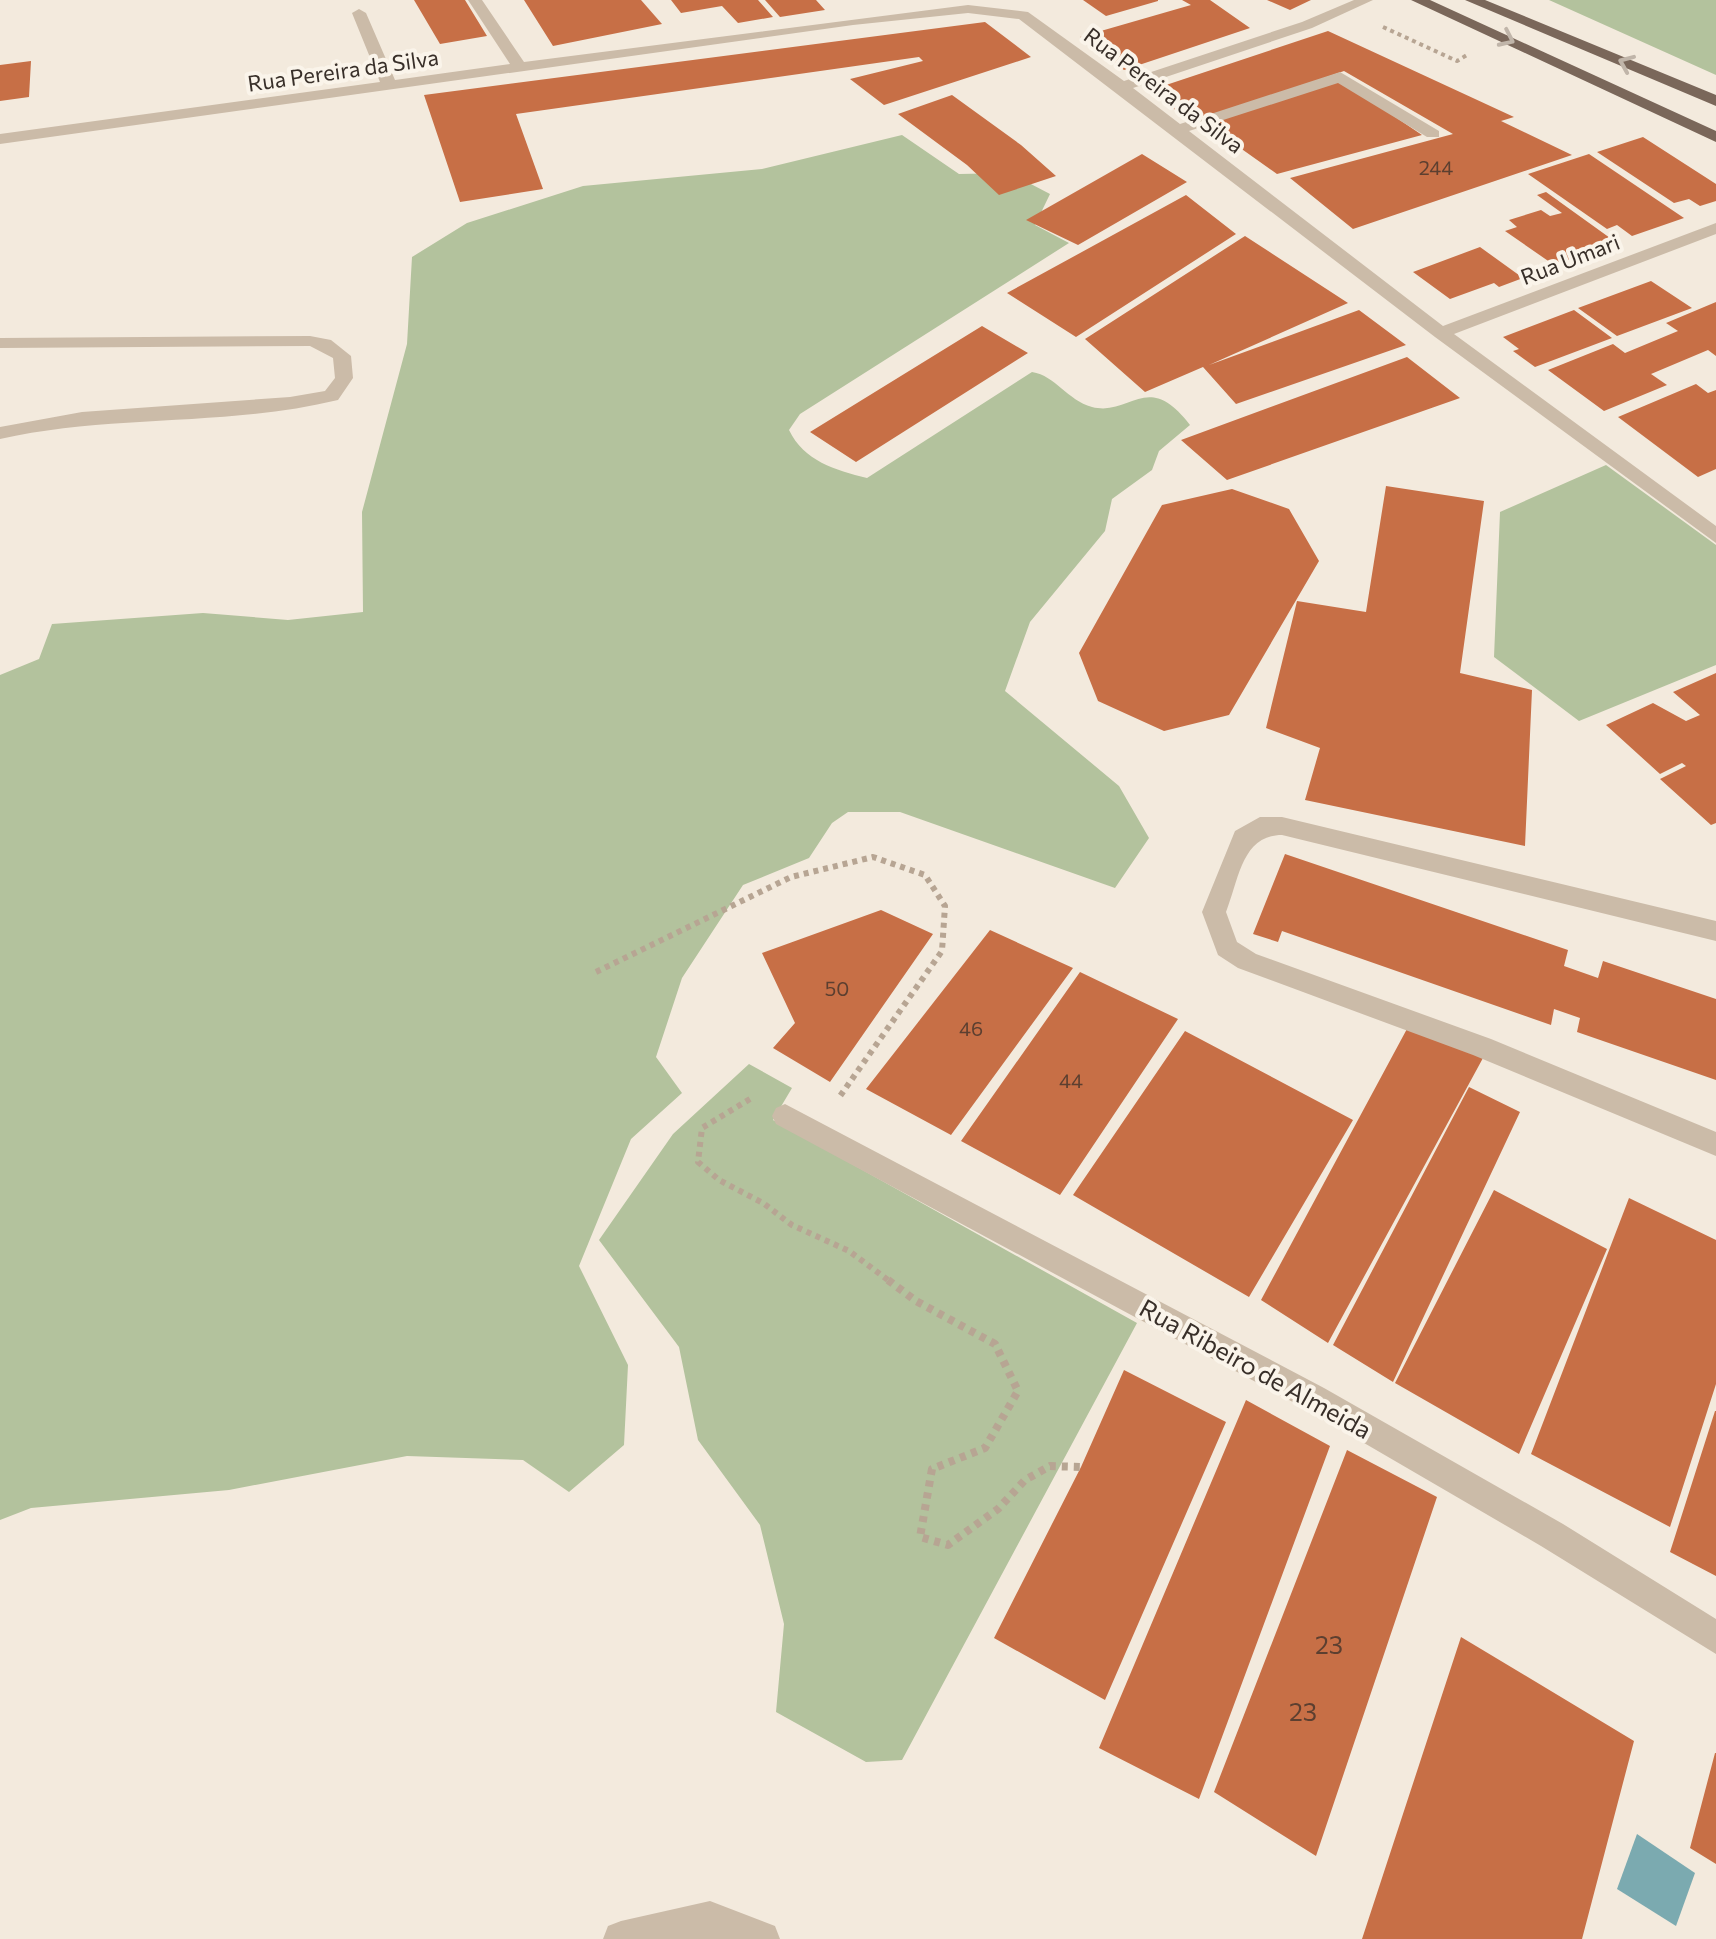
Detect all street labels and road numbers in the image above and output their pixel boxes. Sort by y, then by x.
street label: Rua Pereira da Silva [1079,21,1249,159]
street label: Rua Pereira da Silva [246,43,440,97]
street label: Rua Umari [1517,228,1623,290]
street label: Rua Ribeiro de Almeida [1135,1292,1377,1444]

